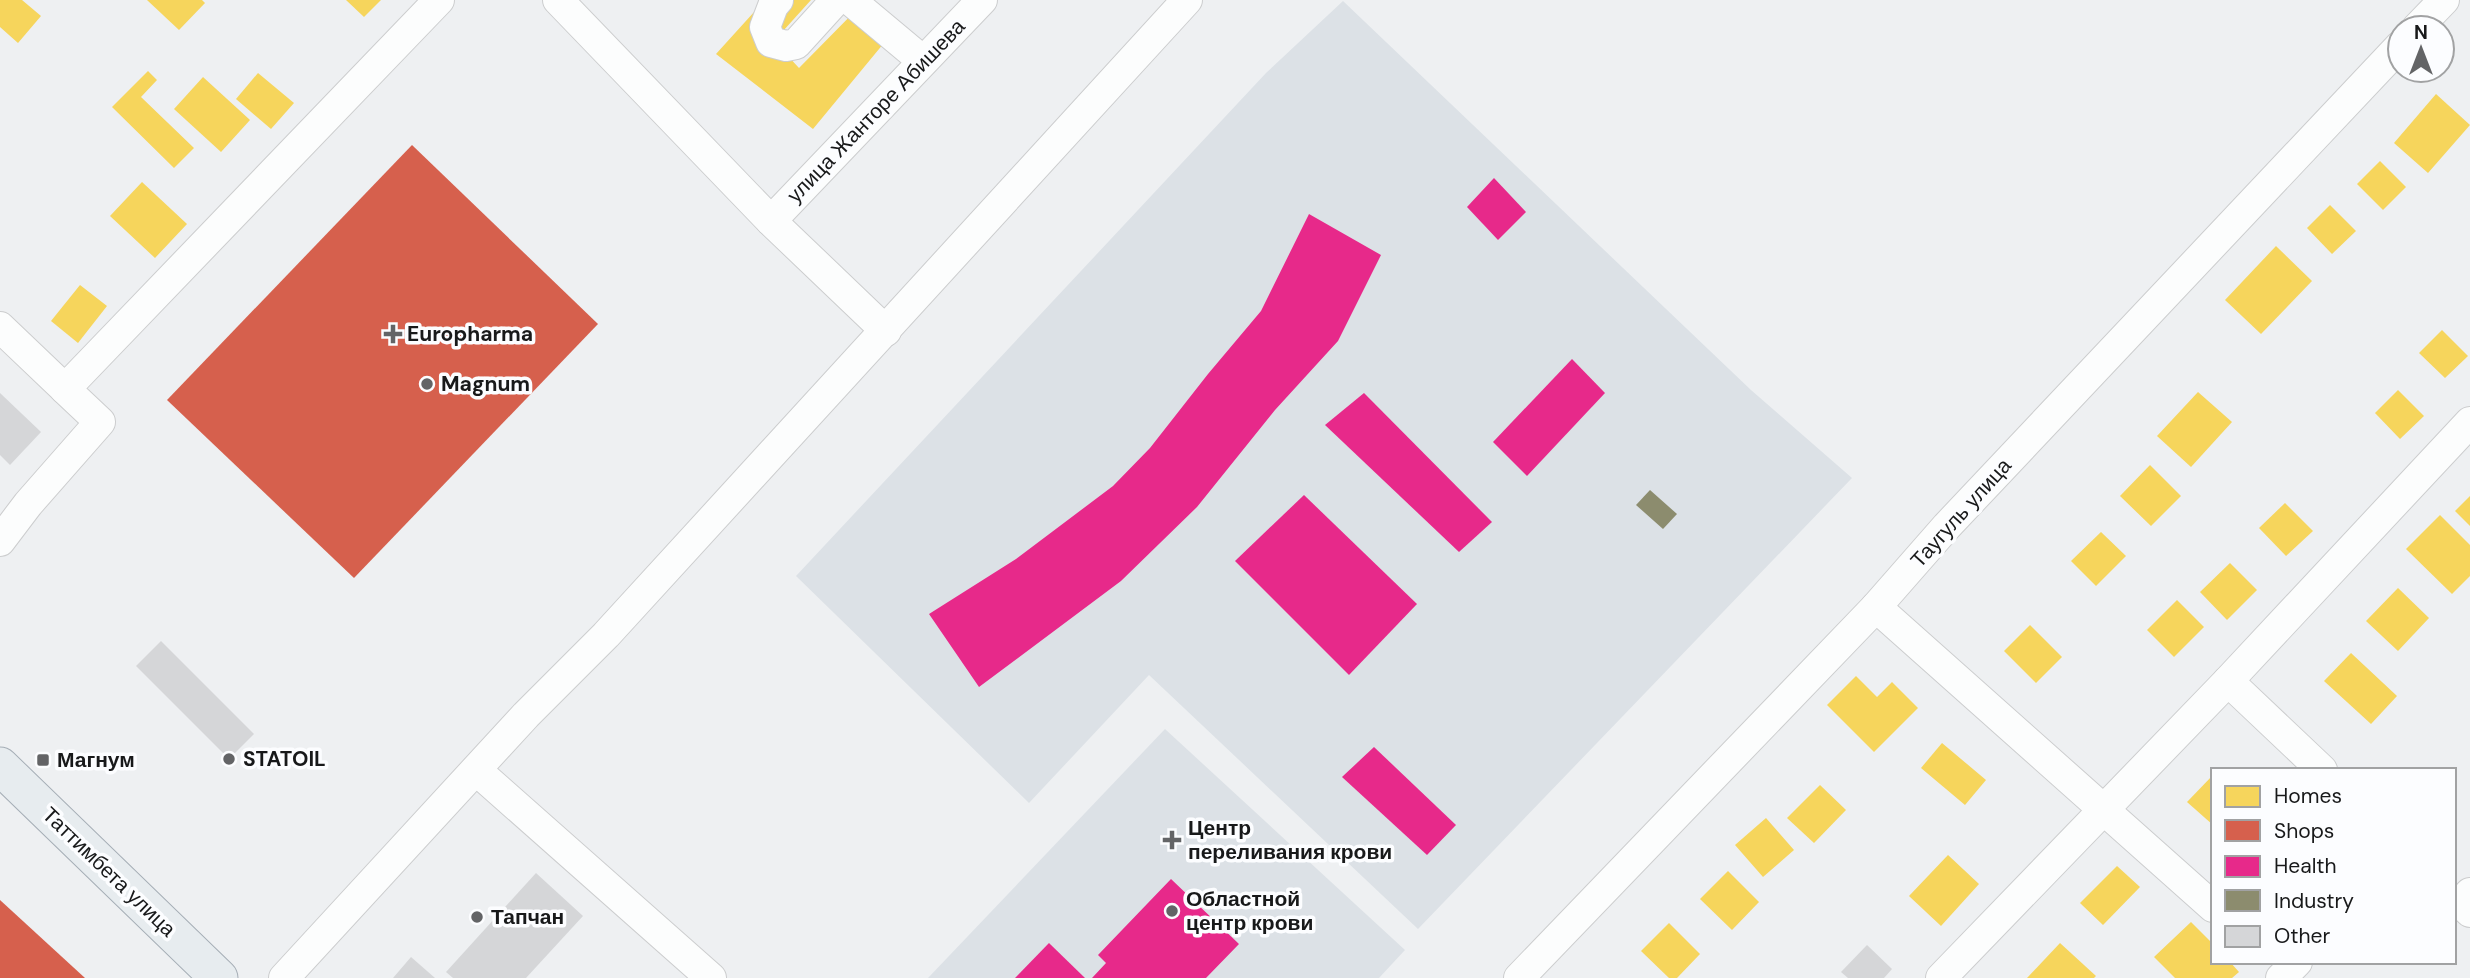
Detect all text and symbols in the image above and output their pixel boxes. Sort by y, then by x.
street label: улица Жанторе Абишева [781,13,971,209]
north arrow [2386,14,2456,84]
text: N [2414,20,2428,45]
place label: Europharma [407,320,533,348]
marker: Europharma [385,326,401,342]
place label: Magnum [441,370,530,398]
marker: Magnum [419,376,435,392]
street label: Таугуль улица [1904,452,2018,574]
place label: STATOIL [243,745,326,773]
place label: Магнум [57,746,135,774]
marker: STATOIL [221,751,237,767]
marker: Магнум [35,752,51,768]
legend [2211,768,2456,964]
text: Homes [2274,782,2342,810]
street label: Таттимбета улица [36,801,182,943]
place label: Центр переливания крови [1188,814,1392,866]
text: Shops [2274,817,2334,845]
marker: Центр переливания крови [1162,830,1182,850]
text: Health [2274,852,2337,880]
place label: Областной центр крови [1186,885,1313,937]
text: Industry [2274,887,2354,915]
place label: Тапчан [491,903,564,931]
marker: Областной центр крови [1164,903,1180,919]
marker: Тапчан [469,909,485,925]
text: Other [2274,922,2330,950]

